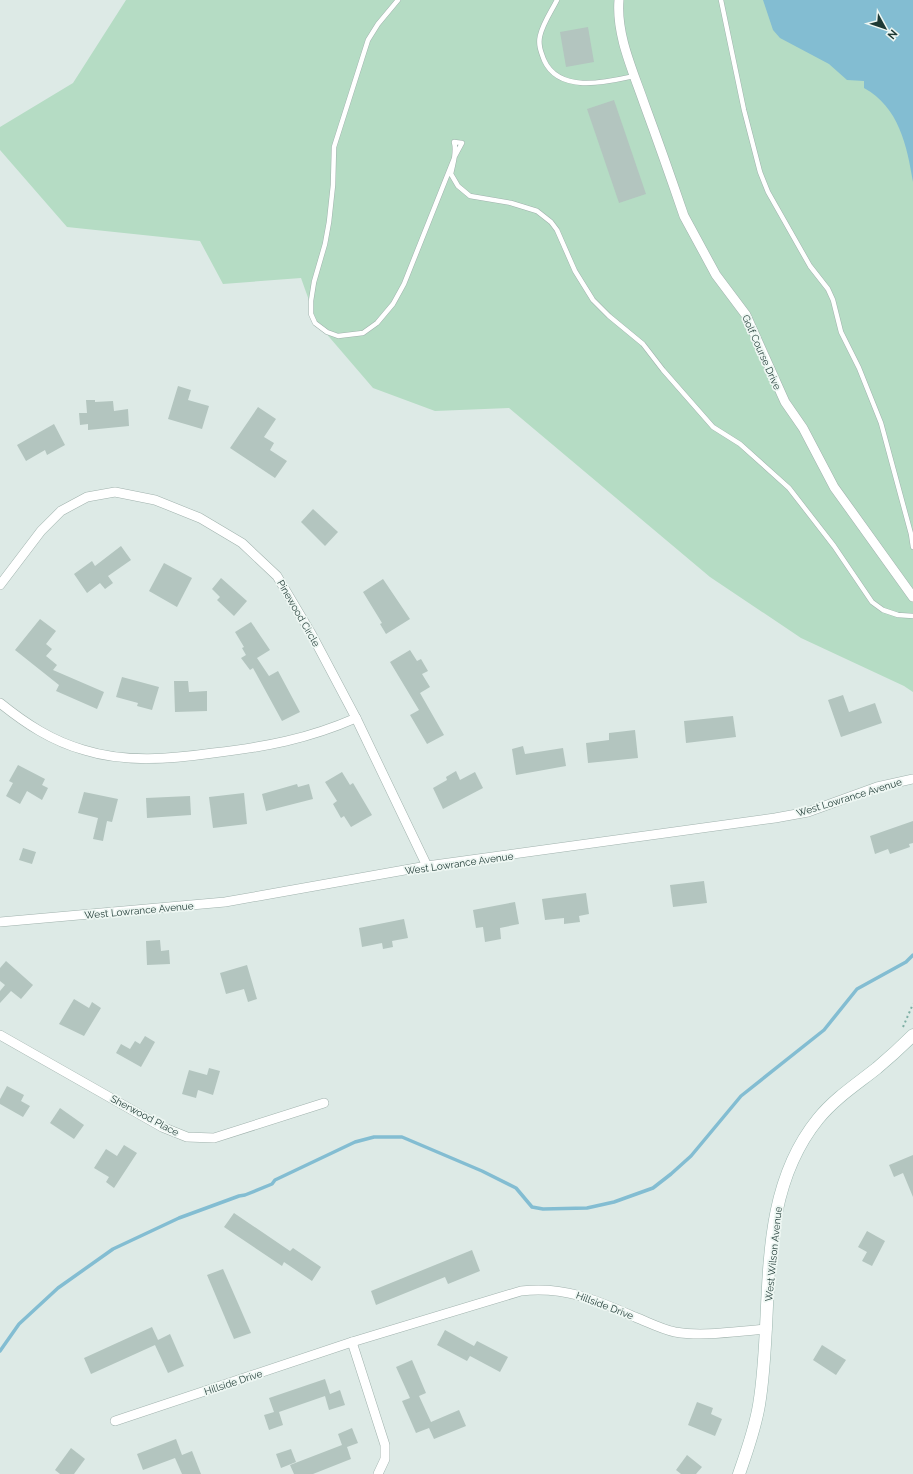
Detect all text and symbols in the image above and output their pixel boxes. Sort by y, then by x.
north arrow [865,8,905,48]
text: N [885,27,900,42]
street label: Golf Course Drive [740,313,783,391]
street label: Pinewood Circle [275,578,322,649]
street label: West Lowrance Avenue [795,776,903,819]
street label: West Lowrance Avenue [404,850,514,877]
street label: West Lowrance Avenue [84,900,194,921]
street label: Sherwood Place [109,1093,181,1138]
street label: West Wilson Avenue [763,1206,784,1302]
street label: Hillside Drive [575,1289,635,1321]
street label: Hillside Drive [203,1368,264,1397]

